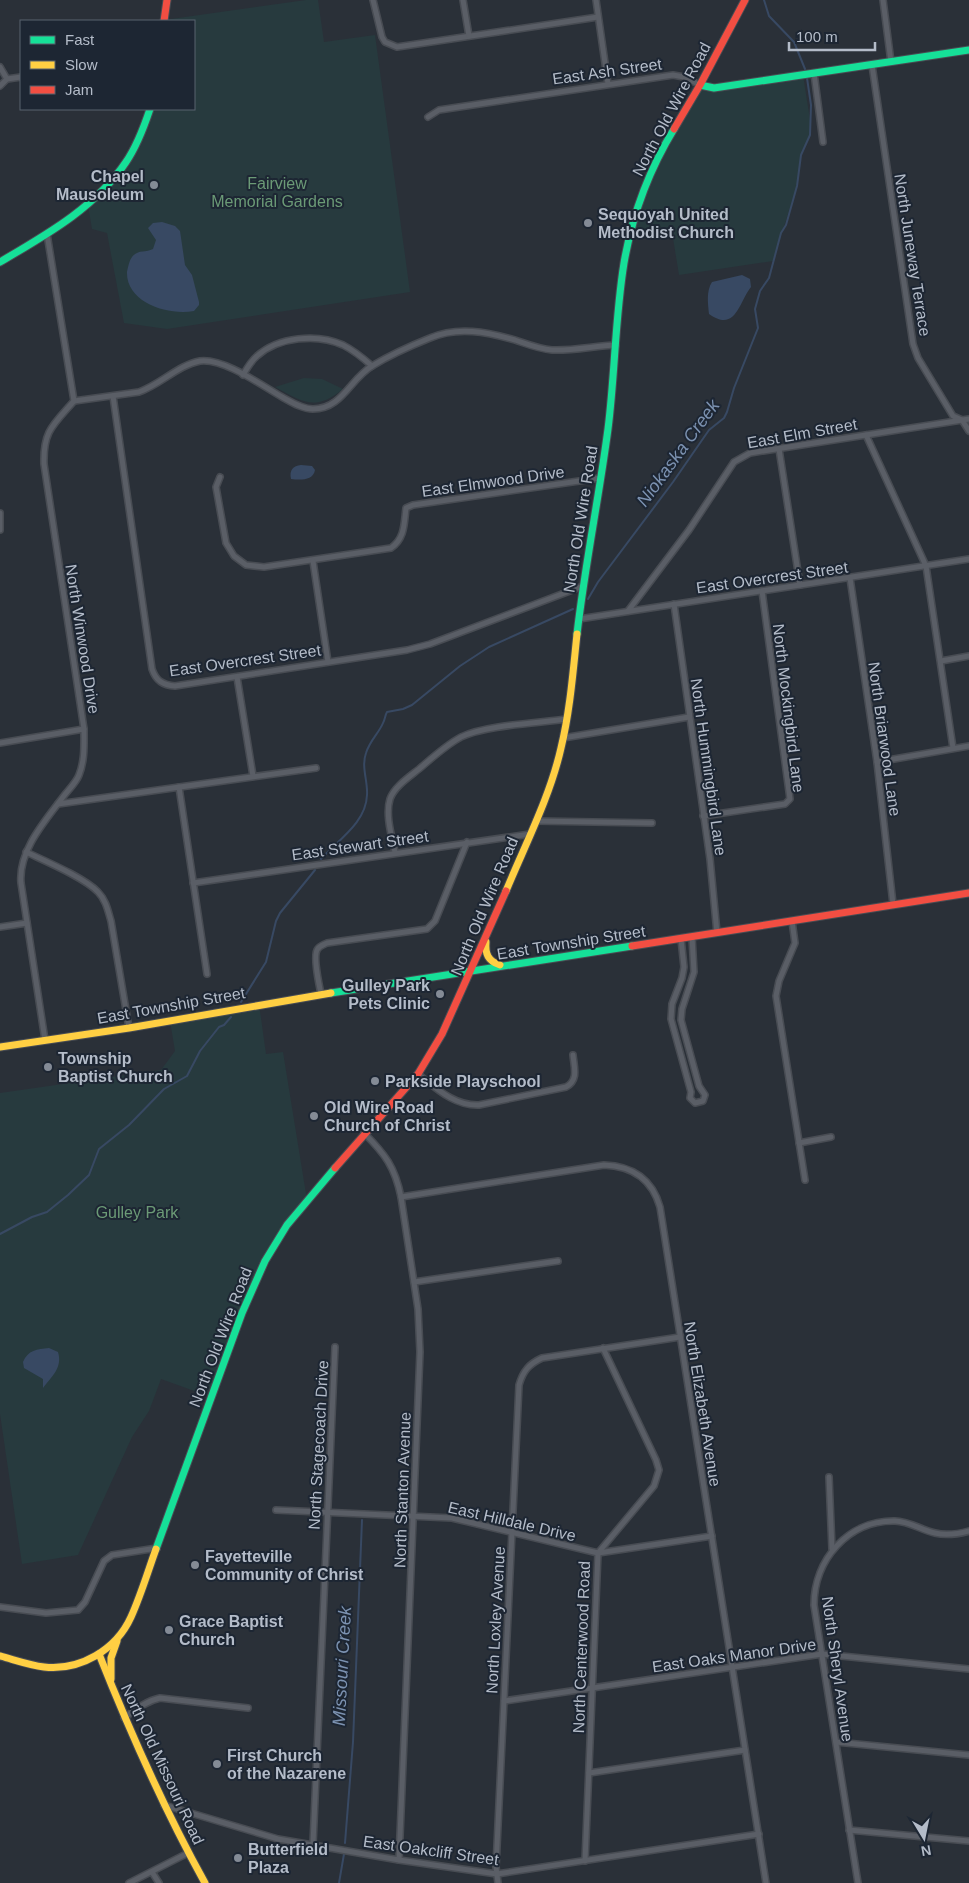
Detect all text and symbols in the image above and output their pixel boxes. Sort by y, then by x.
legend [20,20,195,110]
scale bar [789,20,875,52]
text: 100 m [796,28,838,45]
text: Fast [65,31,95,48]
street label: North Old Wire Road [629,40,714,179]
street label: East Ash Street [551,55,663,88]
text: Slow [65,56,98,73]
text: Jam [65,81,93,98]
place label: Chapel Mausoleum [56,168,144,203]
street label: North Juneway Terrace [891,173,934,338]
park label: Fairview Memorial Gardens [211,175,343,210]
marker: Chapel Mausoleum [148,179,160,191]
place label: Sequoyah United Methodist Church [598,206,734,241]
marker: Sequoyah United Methodist Church [582,217,594,229]
water label: Niokaska Creek [633,395,724,510]
street label: East Elm Street [746,415,859,452]
street label: North Old Wire Road [560,444,601,594]
street label: East Elmwood Drive [421,463,566,500]
street label: East Overcrest Street [695,558,850,597]
street label: North Winwood Drive [62,563,103,715]
street label: North Mockingbird Lane [770,623,807,793]
street label: East Overcrest Street [168,641,323,680]
street label: North Briarwood Lane [865,661,904,817]
street label: North Hummingbird Lane [688,677,729,857]
street label: East Stewart Street [291,827,430,864]
street label: North Old Wire Road [448,835,521,978]
street label: East Township Street [496,922,647,963]
place label: Gulley Park Pets Clinic [342,977,430,1012]
street label: East Township Street [96,984,247,1027]
marker: Gulley Park Pets Clinic [434,988,446,1000]
place label: Township Baptist Church [58,1050,173,1085]
marker: Township Baptist Church [42,1061,54,1073]
place label: Parkside Playschool [385,1073,541,1090]
marker: Parkside Playschool [369,1075,381,1087]
place label: Old Wire Road Church of Christ [324,1099,451,1134]
marker: Old Wire Road Church of Christ [308,1110,320,1122]
park label: Gulley Park [96,1204,179,1221]
street label: North Old Wire Road [186,1265,255,1410]
street label: North Elizabeth Avenue [681,1320,724,1488]
street label: North Stagecoach Drive [306,1360,331,1530]
street label: North Stanton Avenue [391,1412,414,1568]
street label: East Hilldale Drive [446,1499,578,1544]
street label: North Loxley Avenue [483,1546,508,1694]
place label: Fayetteville Community of Christ [205,1548,364,1583]
marker: Fayetteville Community of Christ [189,1559,201,1571]
street label: North Centerwood Road [570,1560,593,1734]
street label: North Sheryl Avenue [819,1595,856,1743]
water label: Missouri Creek [329,1605,355,1726]
place label: Grace Baptist Church [179,1613,284,1648]
marker: Grace Baptist Church [163,1624,175,1636]
street label: East Oaks Manor Drive [651,1636,817,1675]
street label: North Old Missouri Road [118,1681,207,1847]
place label: First Church of the Nazarene [227,1747,346,1782]
marker: First Church of the Nazarene [211,1758,223,1770]
north arrow [899,1813,949,1863]
street label: East Oakcliff Street [362,1833,500,1868]
place label: Butterfield Plaza [248,1841,328,1876]
text: N [920,1842,933,1860]
marker: Butterfield Plaza [232,1852,244,1864]

